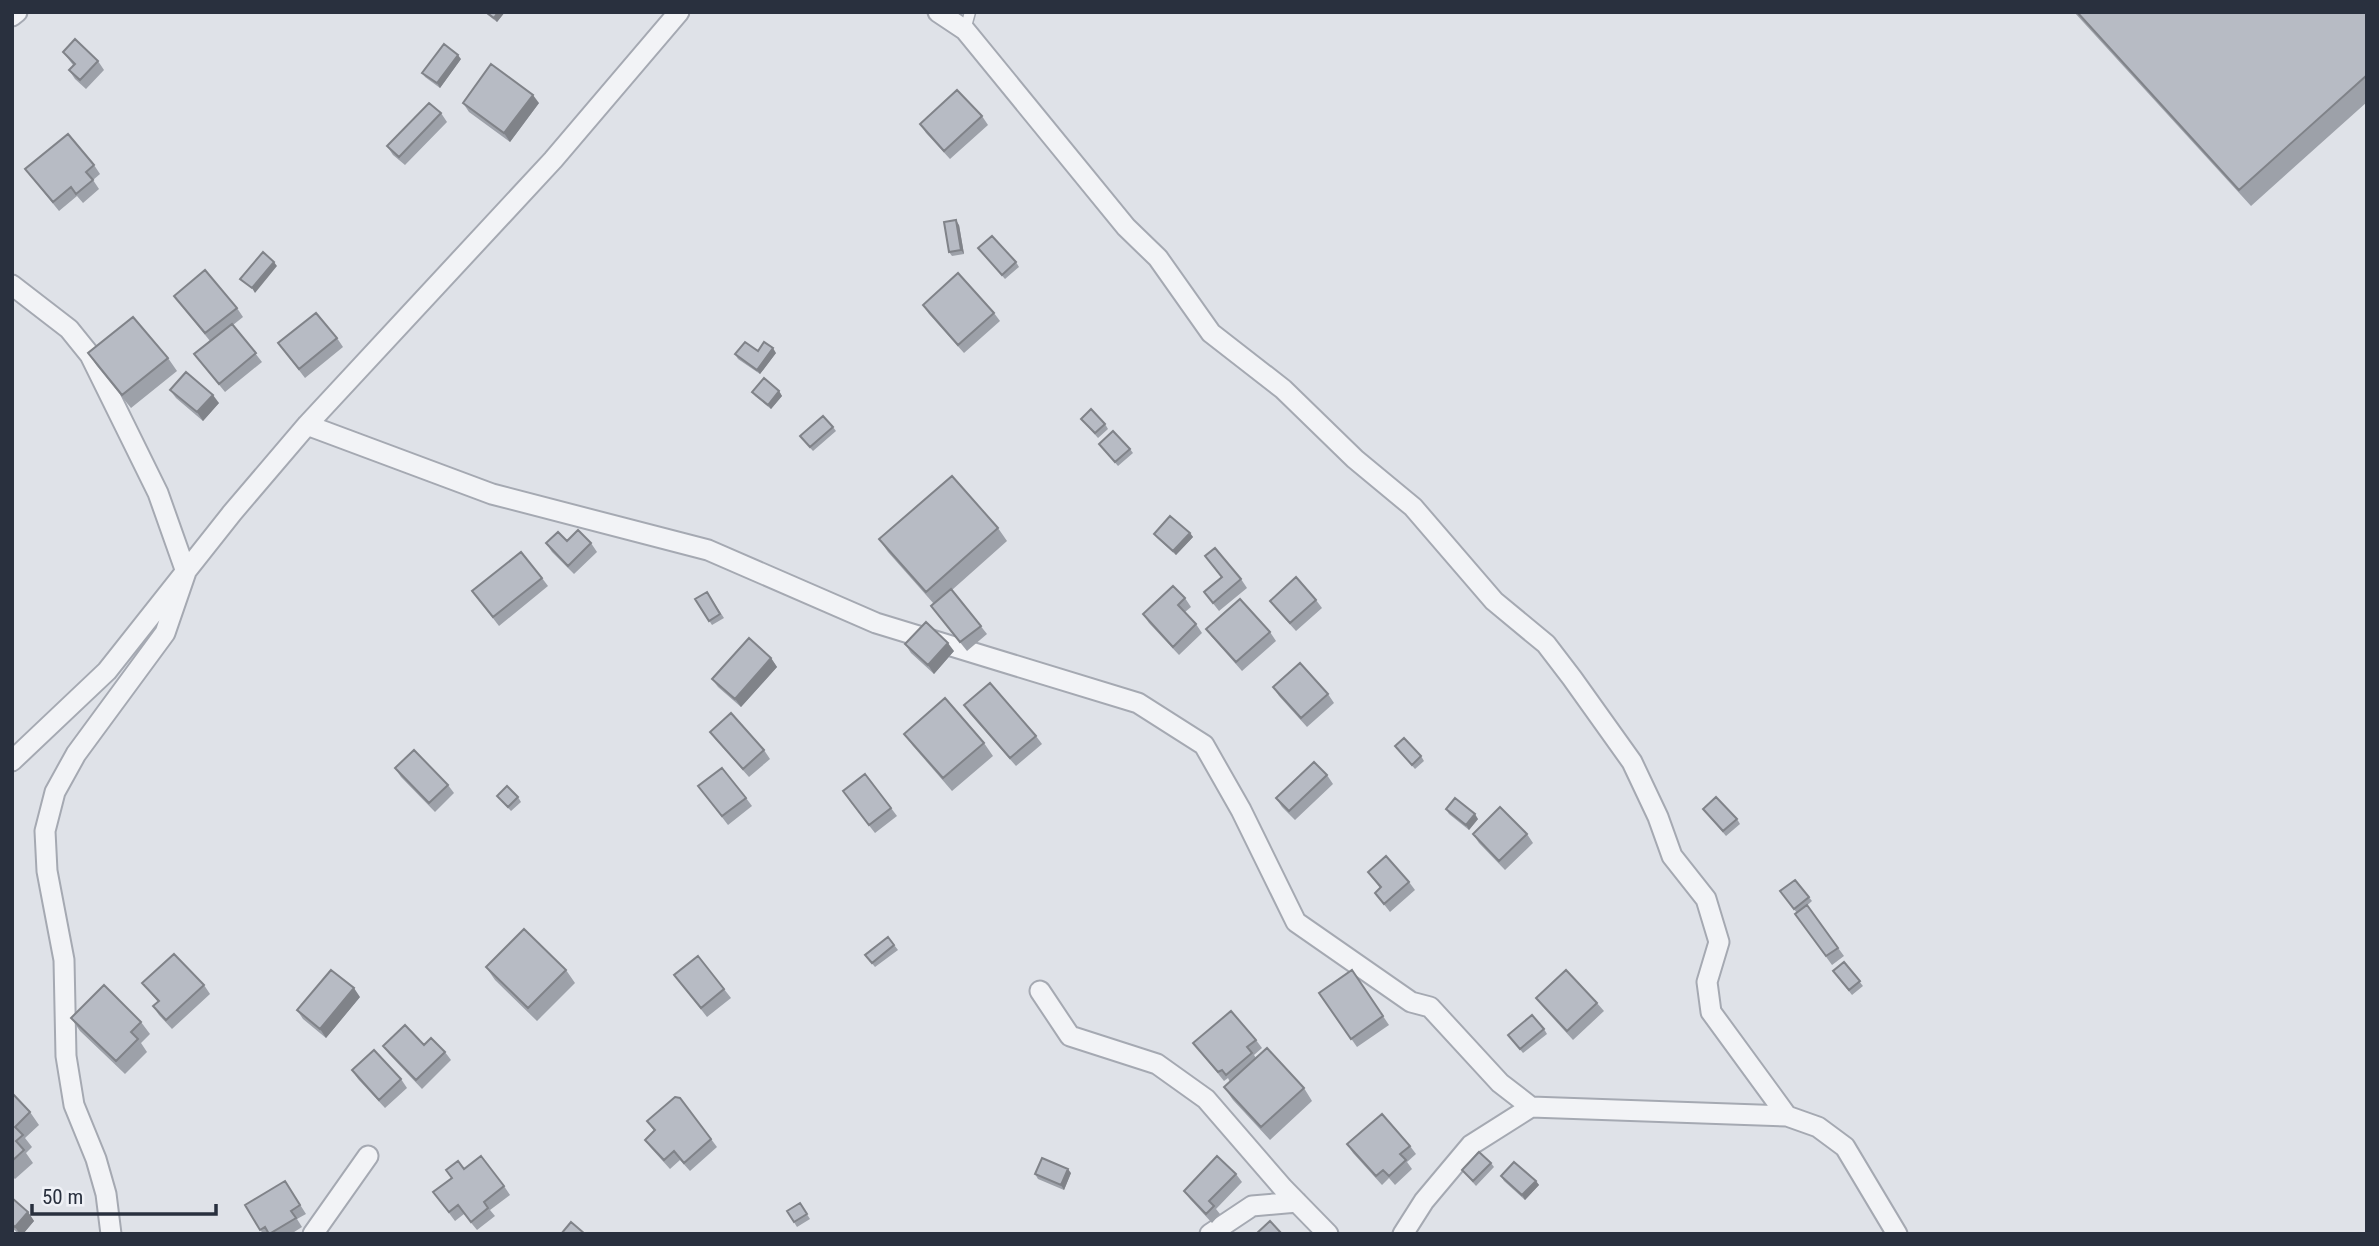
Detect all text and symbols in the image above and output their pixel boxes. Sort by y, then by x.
scale bar [32,1172,215,1216]
text: 50 m [42,1185,83,1209]

